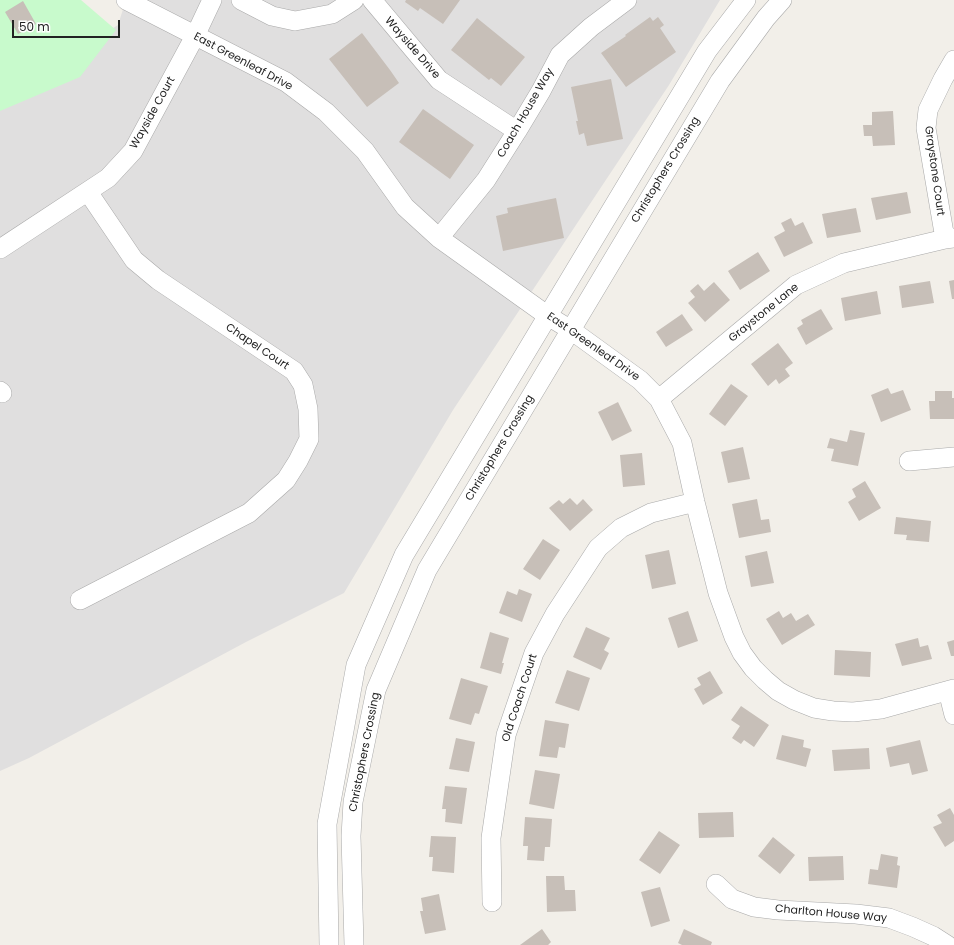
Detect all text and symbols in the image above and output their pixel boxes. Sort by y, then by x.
scale bar [14,12,122,38]
street label: Wayside Drive [382,14,442,82]
text: 50 m [19,18,50,35]
street label: East Greenleaf Drive [191,30,295,94]
street label: Coach House Way [495,66,557,160]
street label: Wayside Court [128,75,178,151]
street label: Christophers Crossing [629,115,703,225]
street label: Graystone Court [921,125,947,217]
street label: Graystone Lane [726,281,802,345]
street label: East Greenleaf Drive [544,310,642,384]
street label: Chapel Court [223,321,291,373]
street label: Christophers Crossing [463,393,537,503]
street label: Old Coach Court [500,652,540,744]
street label: Christophers Crossing [347,691,383,813]
street label: Charlton House Way [774,903,888,925]

